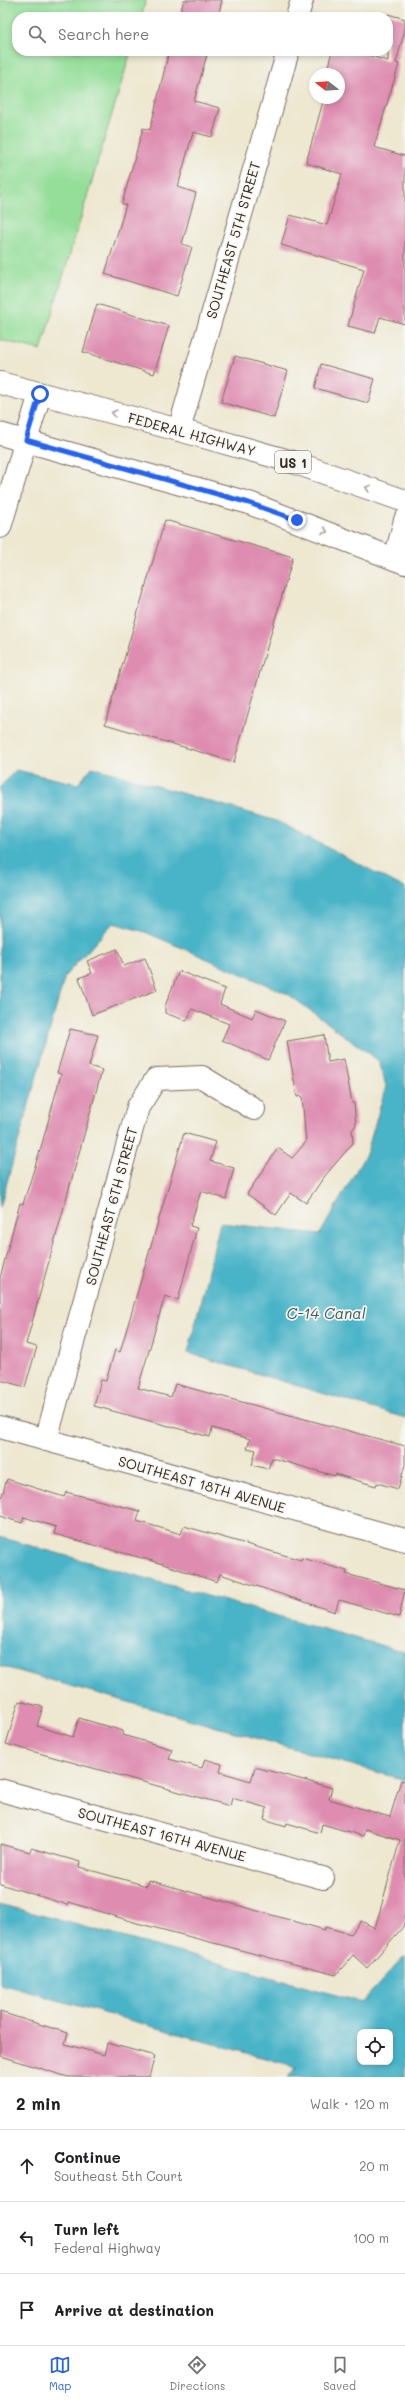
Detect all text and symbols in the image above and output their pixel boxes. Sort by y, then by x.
search box [12,12,393,56]
icon: search [26,23,48,45]
text: Search here [58,24,149,44]
north arrow [309,68,345,104]
street label: SOUTHEAST 5TH STREET [201,159,265,321]
route start [31,385,49,403]
street label: FEDERAL HIGHWAY [126,408,258,460]
one-way arrow [111,409,118,418]
road number: US 1 [275,451,311,473]
one-way arrow [365,484,372,493]
route end [288,511,306,529]
one-way arrow [322,527,329,535]
street label: SOUTHEAST 6TH STREET [81,1125,141,1287]
water label: C-14 Canal [287,1303,366,1323]
street label: SOUTHEAST 18TH AVENUE [116,1451,288,1517]
street label: SOUTHEAST 16TH AVENUE [76,1802,248,1866]
map controls [357,2029,393,2065]
button: locate [357,2029,393,2065]
text: 2 min [16,2092,61,2114]
text: Walk · 120 m [310,2095,389,2112]
text: Continue [54,2147,121,2167]
icon: ahead [16,2155,38,2177]
text: 20 m [359,2157,389,2174]
text: Southeast 5th Court [54,2167,183,2184]
text: Turn left [54,2219,119,2239]
icon: left [16,2227,38,2249]
text: 100 m [353,2229,389,2246]
text: Federal Highway [54,2239,161,2256]
icon: arrive [16,2299,38,2321]
text: Arrive at destination [54,2300,214,2320]
tab: Map [49,2354,71,2393]
tab: Directions [169,2354,225,2393]
tab: Saved [323,2354,356,2393]

